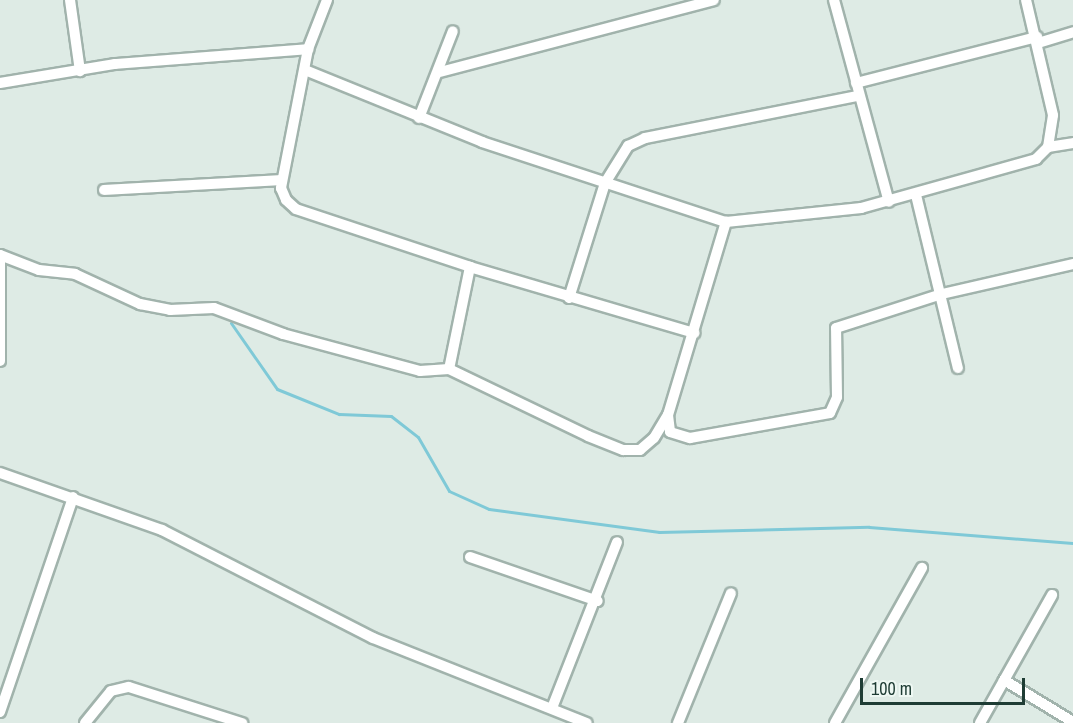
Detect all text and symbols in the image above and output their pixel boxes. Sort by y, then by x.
scale bar [863,666,1028,704]
text: 100 m [871,676,912,701]

